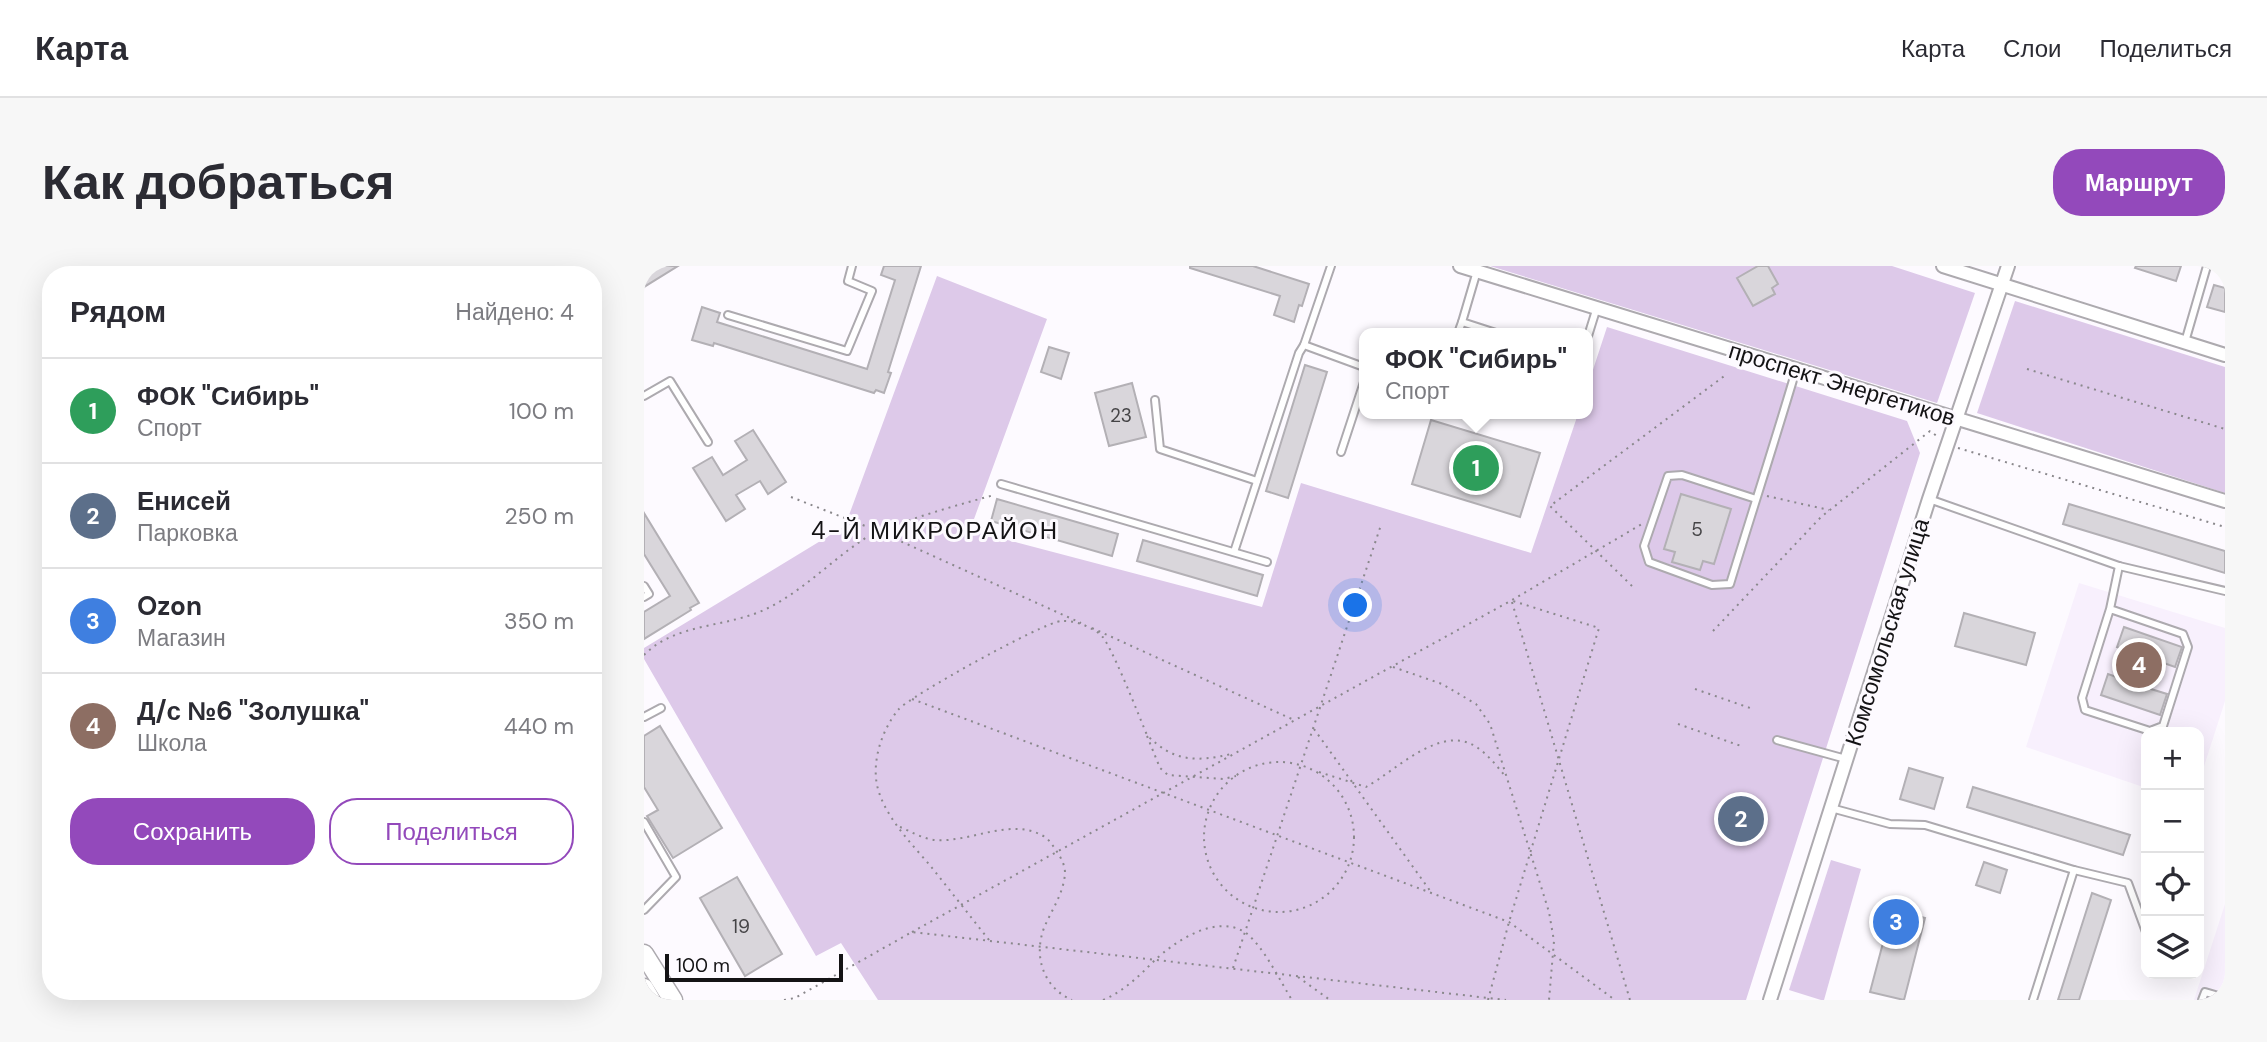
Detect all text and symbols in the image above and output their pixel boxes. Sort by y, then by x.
text: Карта [35,27,128,70]
text: Карта [1901,33,1965,64]
text: Слои [2003,33,2061,64]
text: Поделиться [2099,33,2232,64]
button: Маршрут [2053,149,2225,216]
text: Как добраться [42,150,394,214]
text: Рядом [70,292,166,331]
text: Найдено: 4 [455,297,574,327]
popup [1359,328,1593,419]
street label: проспект Энергетиков [1725,335,1959,433]
text: ФОК "Сибирь" [1385,342,1567,376]
text: Спорт [1385,376,1450,406]
text: ФОК "Сибирь" [137,379,319,413]
text: 1 [89,396,97,426]
text: 100 m [509,396,574,426]
house number: 23 [1110,403,1132,428]
text: Спорт [137,413,202,443]
pin: 1 [1453,442,1499,494]
text: Енисей [137,484,231,518]
text: 2 [86,501,100,531]
text: 250 m [504,501,574,531]
street label: Комсомольская улица [1838,514,1936,750]
district label: 4-Й МИКРОРАЙОН [811,515,1059,546]
house number: 5 [1691,517,1703,542]
text: Парковка [137,518,238,548]
your location [1338,588,1372,622]
text: Ozon [137,589,202,623]
text: 3 [86,606,100,636]
text: 350 m [504,606,574,636]
text: Магазин [137,623,226,653]
pin: 4 [2116,639,2162,691]
text: Д/с №6 "Золушка" [137,694,369,728]
text: 4 [86,711,100,741]
text: 440 m [504,711,574,741]
map controls [2141,727,2204,979]
button: + [2141,727,2204,790]
text: Школа [137,728,207,758]
button: − [2141,790,2204,853]
pin: 2 [1718,793,1764,845]
button: Сохранить [70,798,315,865]
button: Поделиться [329,798,574,865]
button: locate [2141,853,2204,916]
pin: 3 [1873,896,1919,948]
house number: 19 [732,914,750,939]
button: layers [2141,916,2204,979]
scale bar [665,951,844,983]
text: 100 m [676,953,730,978]

